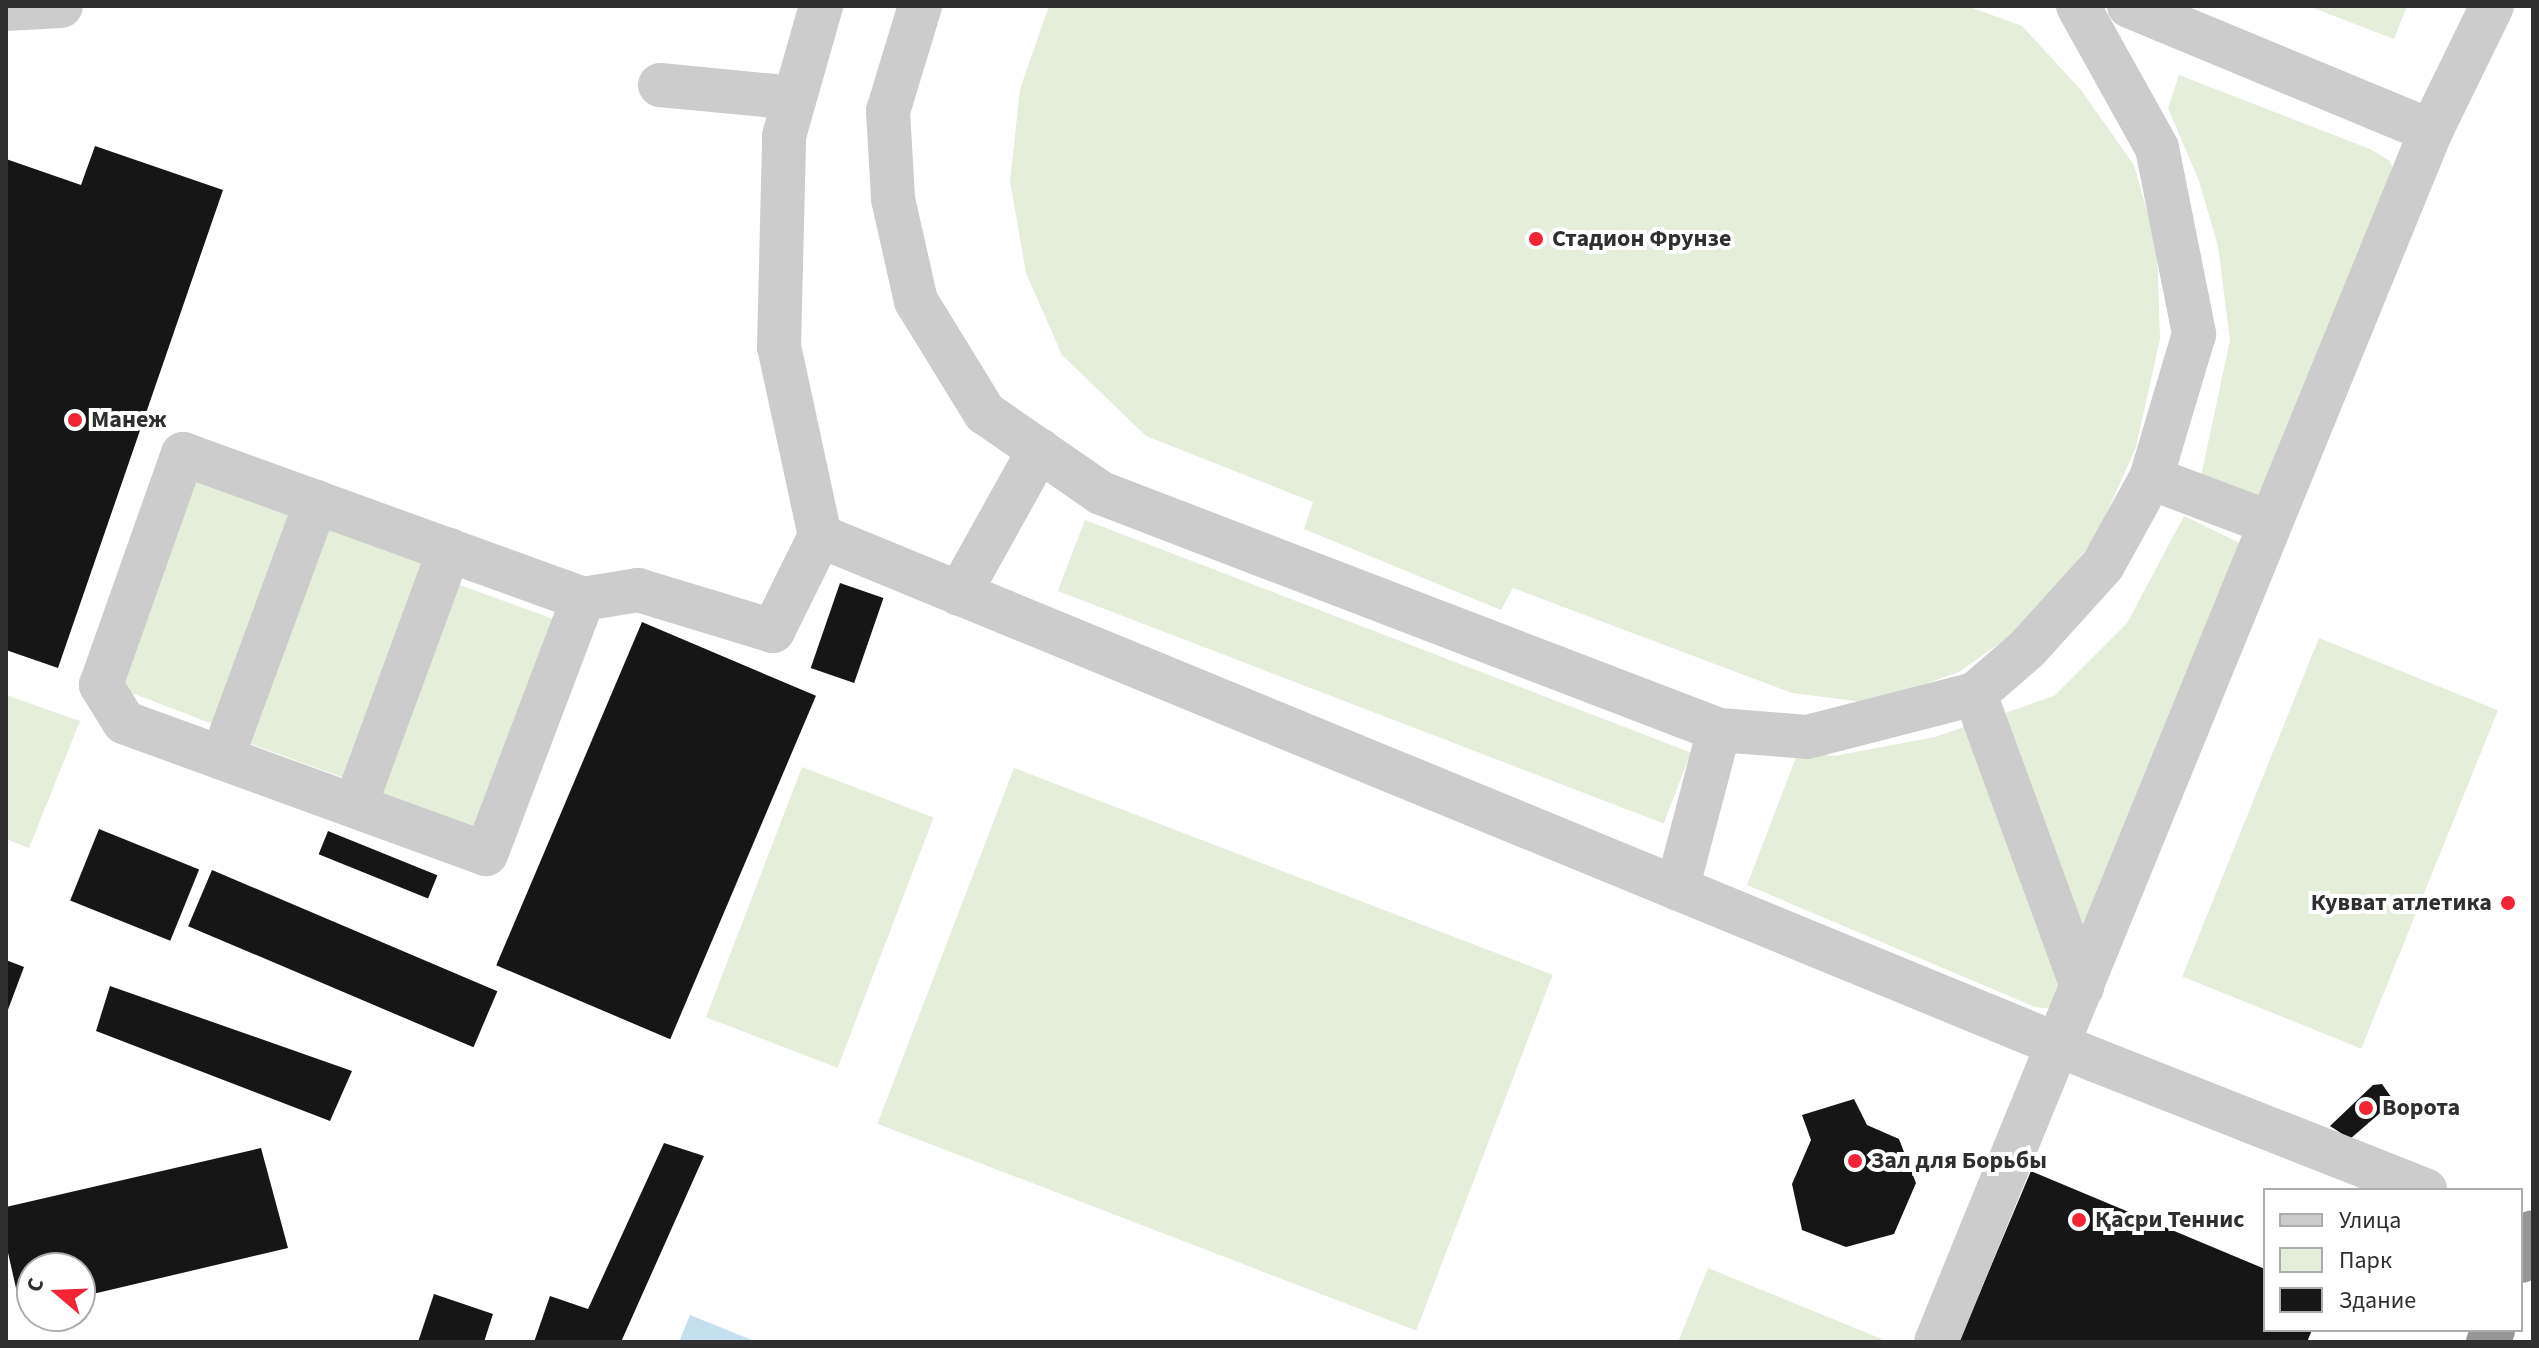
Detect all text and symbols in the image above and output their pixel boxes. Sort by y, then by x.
place label: Стадион Фрунзе [1552,225,1731,253]
marker: Стадион Фрунзе [1527,230,1545,248]
place label: Манеж [91,406,166,434]
marker: Манеж [66,411,84,429]
place label: Кувват атлетика [2311,889,2492,917]
marker: Кувват атлетика [2499,894,2517,912]
place label: Ворота [2382,1094,2460,1122]
marker: Ворота [2357,1099,2375,1117]
place label: Зал для Борьбы [1871,1147,2047,1175]
marker: Зал для Борьбы [1846,1152,1864,1170]
legend [2263,1188,2523,1332]
text: Улица [2339,1203,2401,1238]
place label: Қасри Теннис [2095,1206,2244,1234]
marker: Қасри Теннис [2070,1211,2088,1229]
text: Парк [2339,1243,2392,1278]
north arrow [16,1252,96,1332]
text: С [18,1274,52,1296]
text: Здание [2339,1283,2416,1318]

